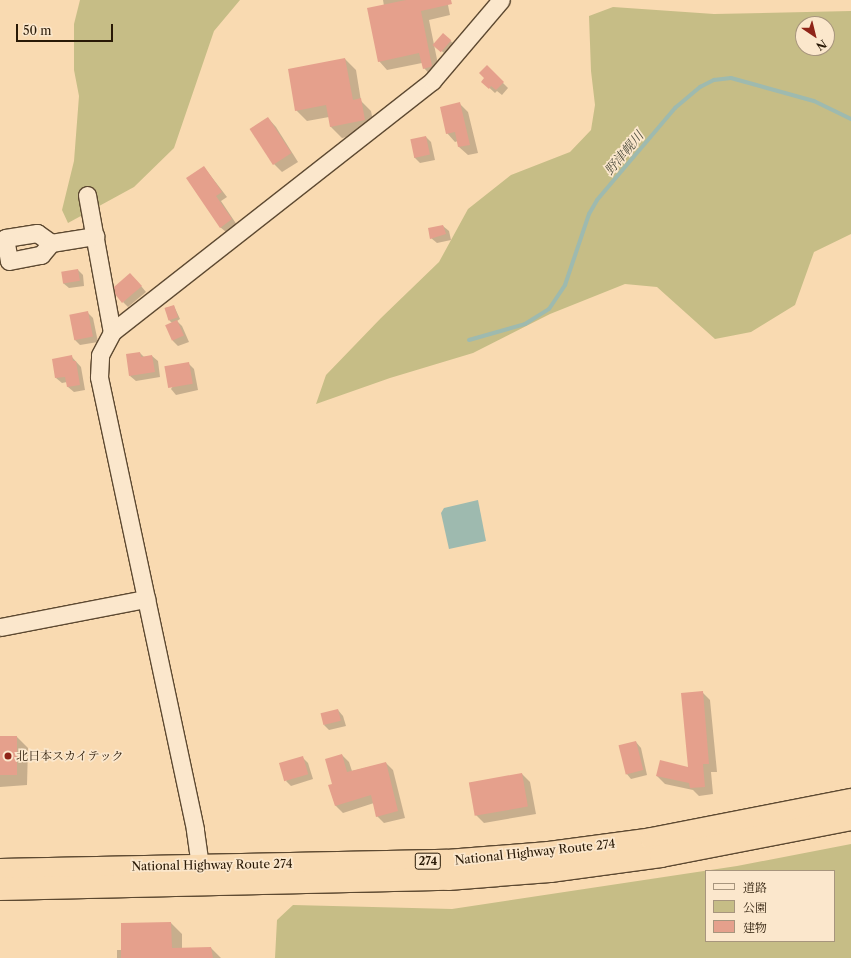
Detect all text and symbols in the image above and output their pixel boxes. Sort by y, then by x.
scale bar [18,16,115,42]
north arrow [795,16,835,56]
text: 50 m [23,23,52,38]
text: N [813,37,829,53]
water label: 野津幌川 [601,128,647,178]
place label: 北日本スカイテック [16,749,124,763]
marker: 北日本スカイテック [3,751,13,761]
street label: National Highway Route 274 [454,836,616,868]
road number: 274 [414,852,442,870]
street label: National Highway Route 274 [131,856,293,874]
legend [705,870,835,942]
text: 道路 [743,880,767,895]
text: 公園 [743,900,767,915]
text: 建物 [743,920,767,935]

